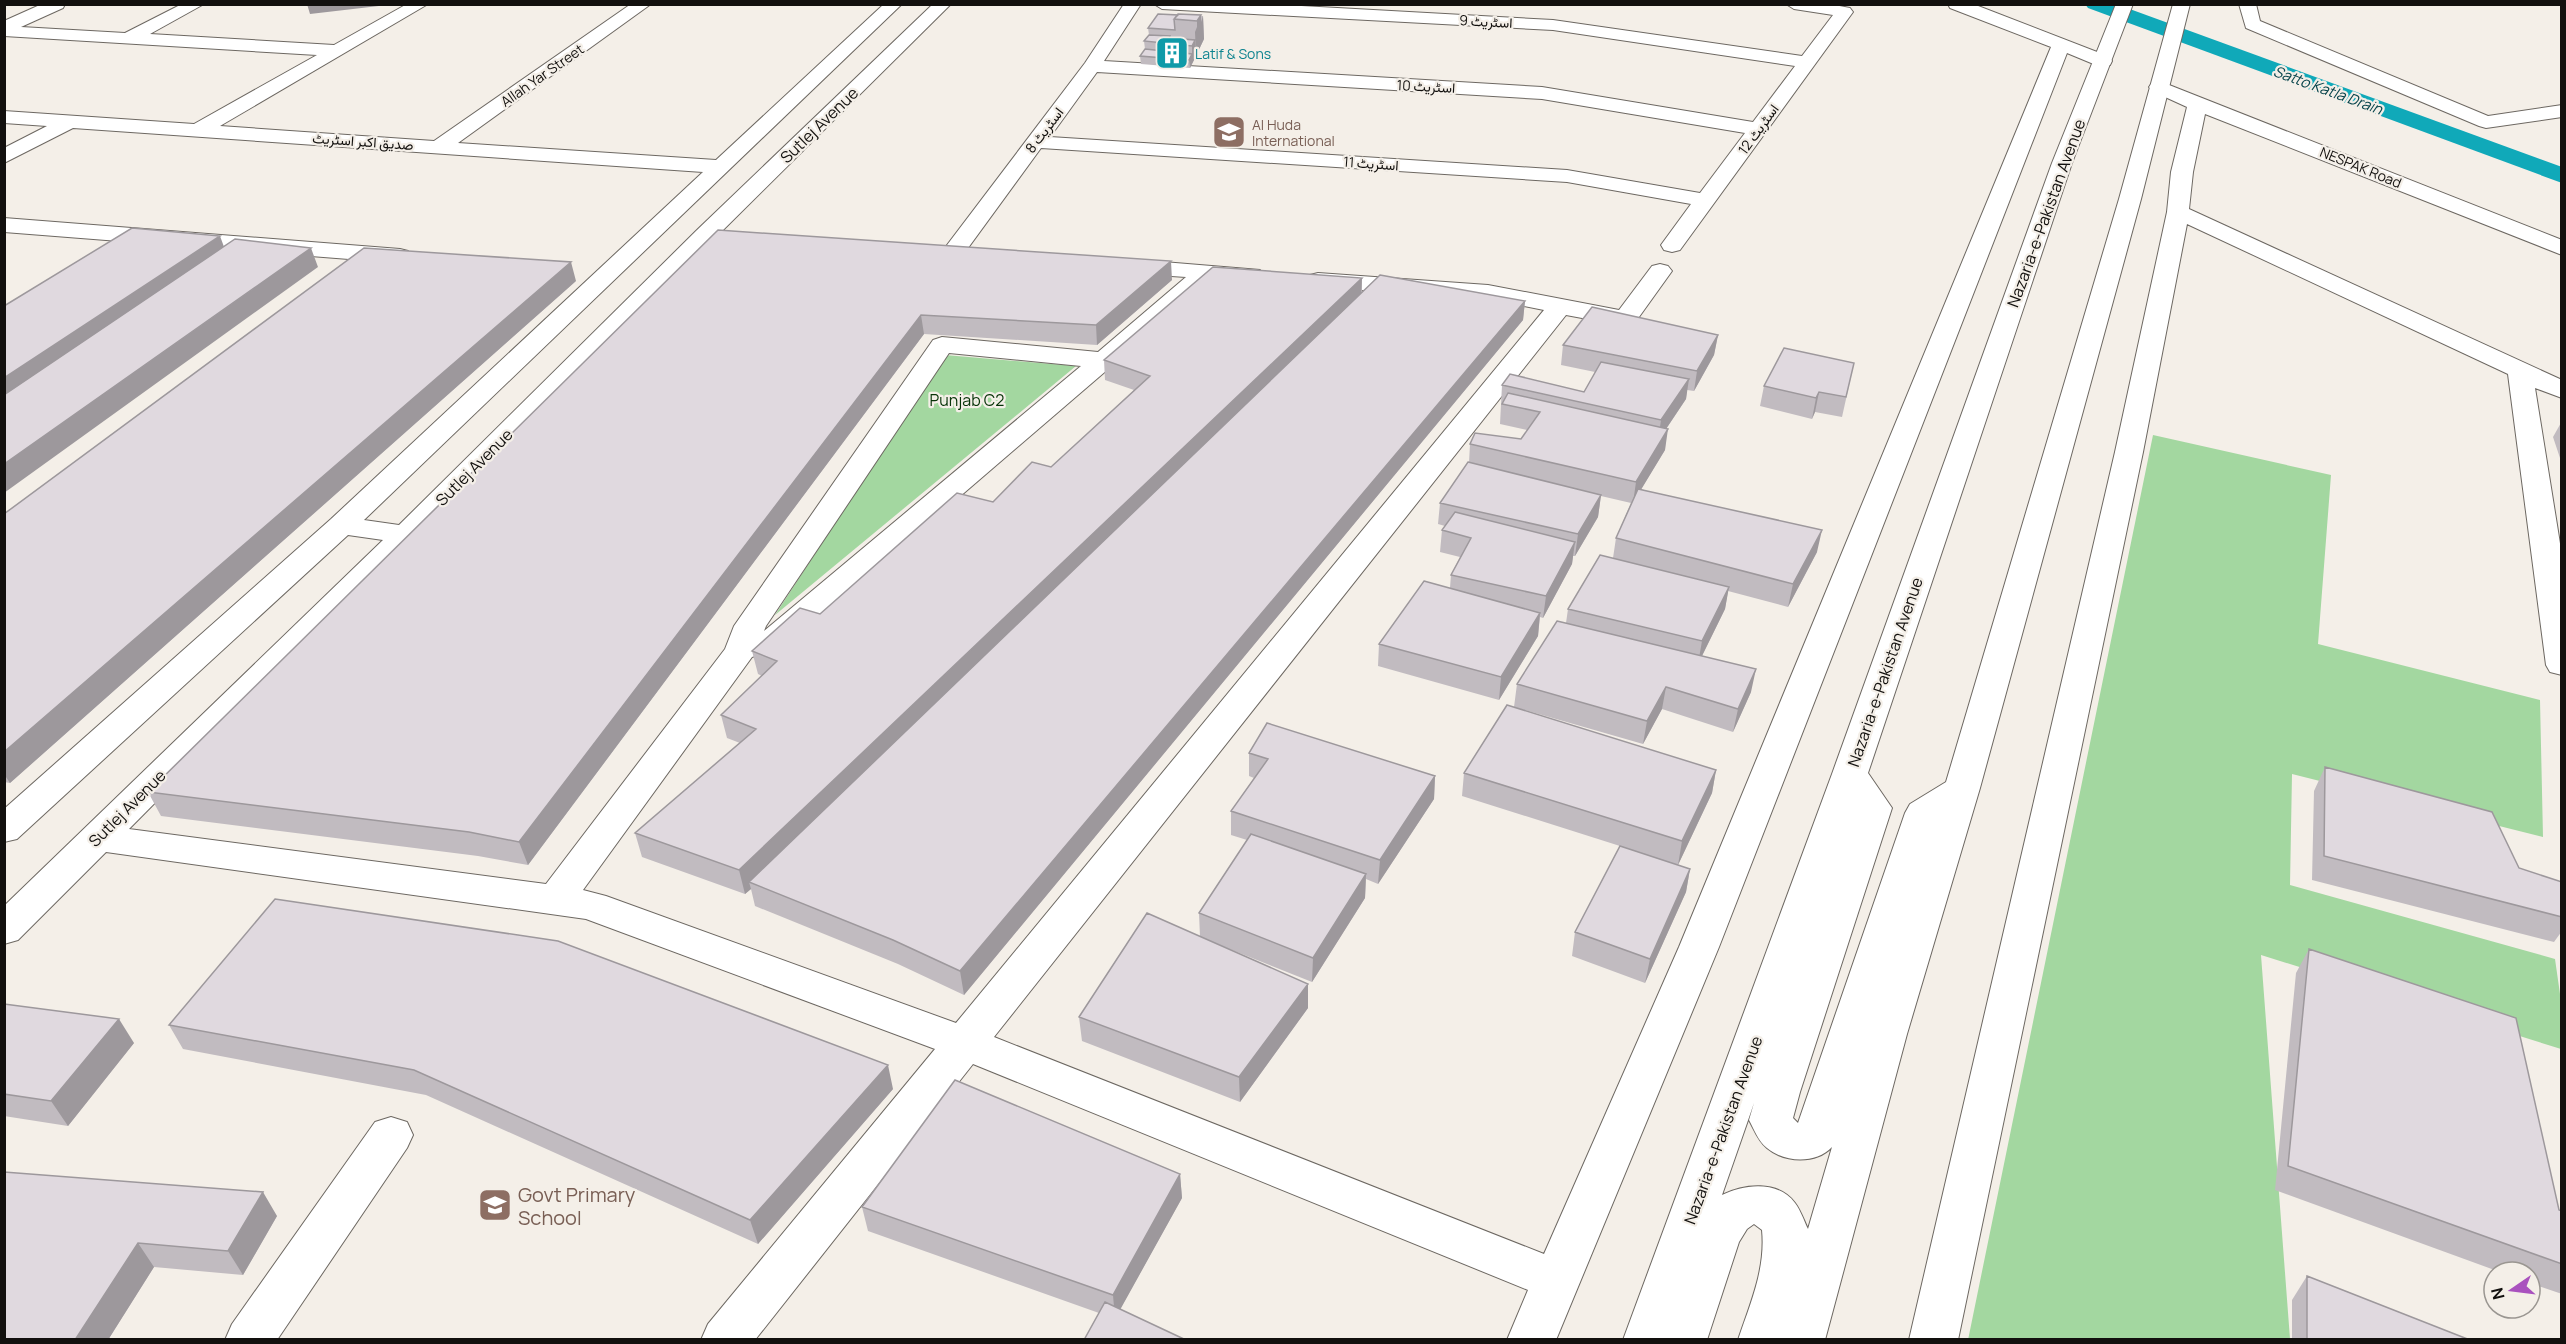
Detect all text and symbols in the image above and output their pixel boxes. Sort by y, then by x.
street label: اسٹریٹ 9 [1459,10,1513,32]
building icon: Latif & Sons [1154,35,1190,71]
street label: Allah Yar Street [497,39,588,111]
place label: Latif & Sons [1195,44,1271,63]
water label: Satto Katla Drain [2271,61,2386,120]
street label: اسٹریٹ 10 [1396,75,1456,97]
street label: Sutlej Avenue [775,82,863,168]
street label: اسٹریٹ 12 [1733,100,1783,158]
street label: اسٹریٹ 8 [1021,103,1067,157]
school or university icon: Al Huda International [1211,114,1247,150]
place label: Al Huda International [1252,115,1335,150]
street label: Nazaria-e-Pakistan Avenue [2002,116,2090,310]
street label: صدیق اکبر اسٹریٹ [312,128,415,154]
street label: NESPAK Road [2317,142,2405,192]
street label: اسٹریٹ 11 [1343,152,1399,174]
park label: Punjab C2 [930,389,1004,411]
street label: Sutlej Avenue [431,424,517,510]
street label: Nazaria-e-Pakistan Avenue [1842,574,1928,770]
street label: Sutlej Avenue [84,765,170,851]
street label: Nazaria-e-Pakistan Avenue [1679,1033,1767,1227]
place label: Govt Primary School [518,1181,636,1231]
school or university icon: Govt Primary School [477,1187,513,1223]
north arrow [2482,1260,2542,1320]
text: N [2485,1285,2510,1302]

